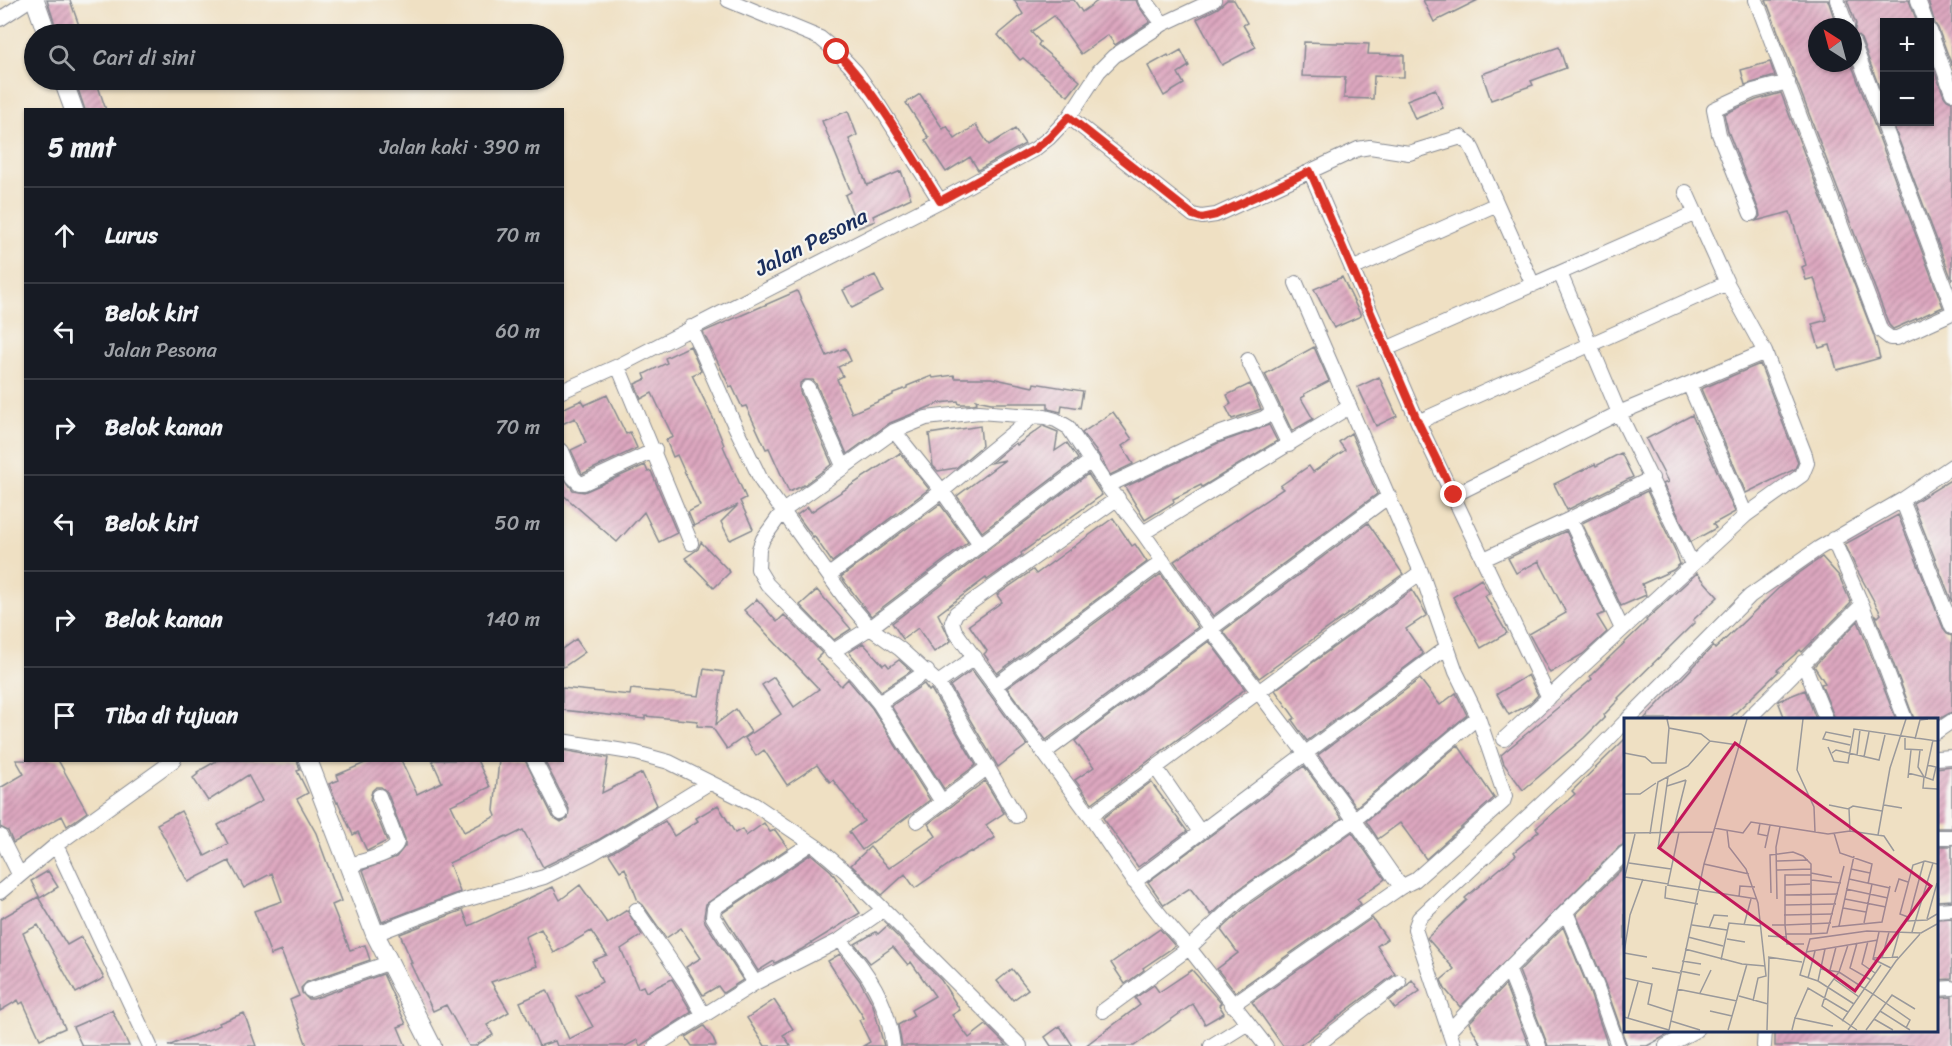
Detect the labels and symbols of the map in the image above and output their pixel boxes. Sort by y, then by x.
north arrow [1808,18,1862,72]
route start [823,38,849,64]
street label: Jalan Pesona [747,196,875,288]
route end [1440,481,1466,507]
inset map [1624,718,1937,1031]

